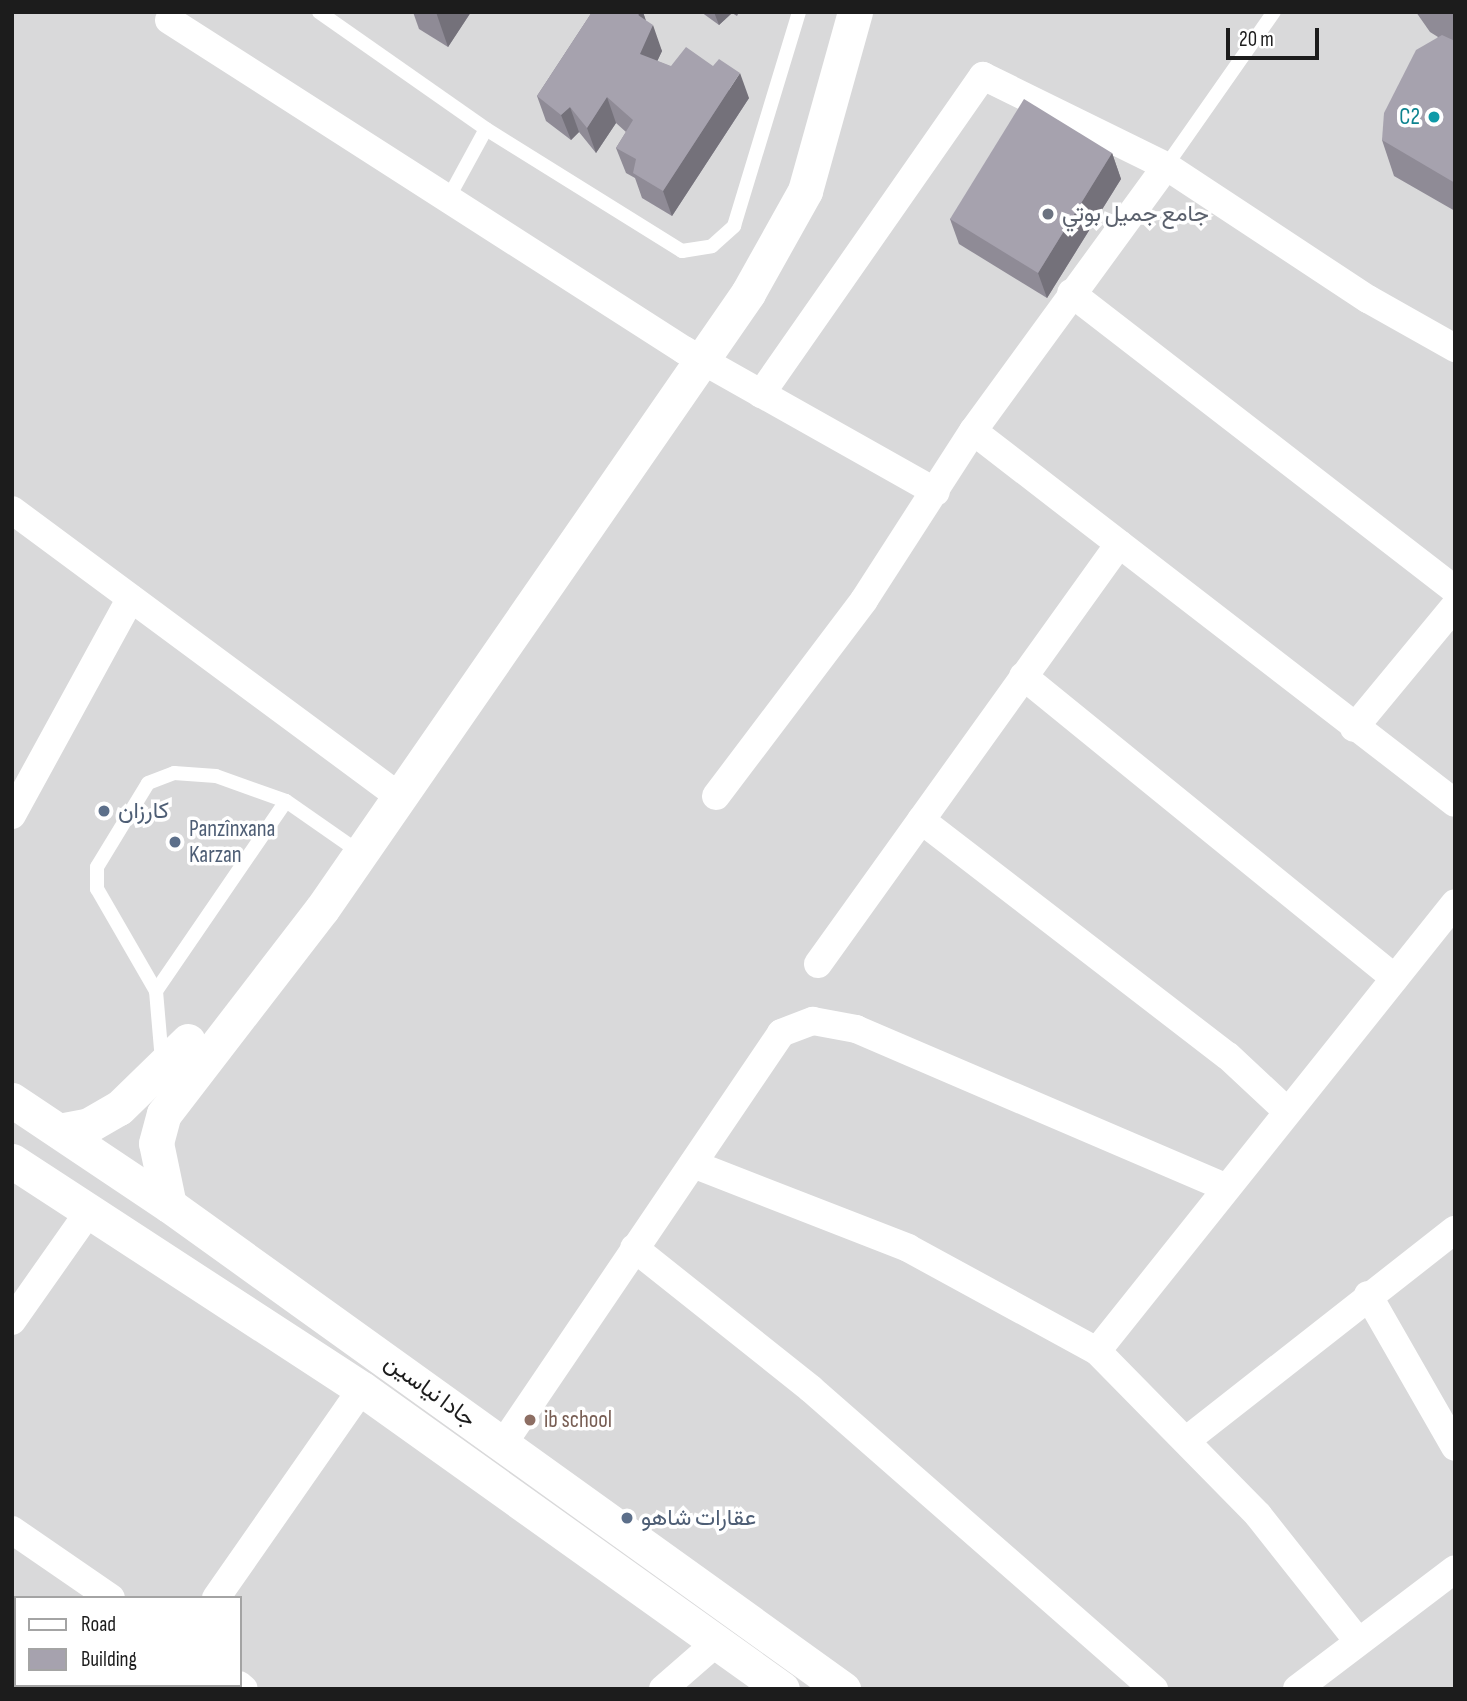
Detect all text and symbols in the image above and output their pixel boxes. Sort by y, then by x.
scale bar [1229,14,1322,58]
text: 20 m [1239,27,1274,52]
place label: C2 [1399,103,1420,131]
marker: C2 [1426,109,1442,125]
place label: جامع جميل بوتي [1062,200,1209,228]
marker: جامع جميل بوتي [1040,206,1056,222]
place label: كارزان [118,797,169,825]
marker: كارزان [96,803,112,819]
place label: Panzînxana Karzan [189,815,275,869]
marker: Panzînxana Karzan [167,834,183,850]
street label: جادا نیاسین [379,1349,481,1433]
place label: ib school [544,1406,612,1434]
marker: ib school [522,1412,538,1428]
place label: عقارات شاهو [641,1504,756,1532]
marker: عقارات شاهو [619,1510,635,1526]
legend [14,1596,242,1687]
text: Road [81,1612,116,1637]
text: Building [81,1647,137,1672]

